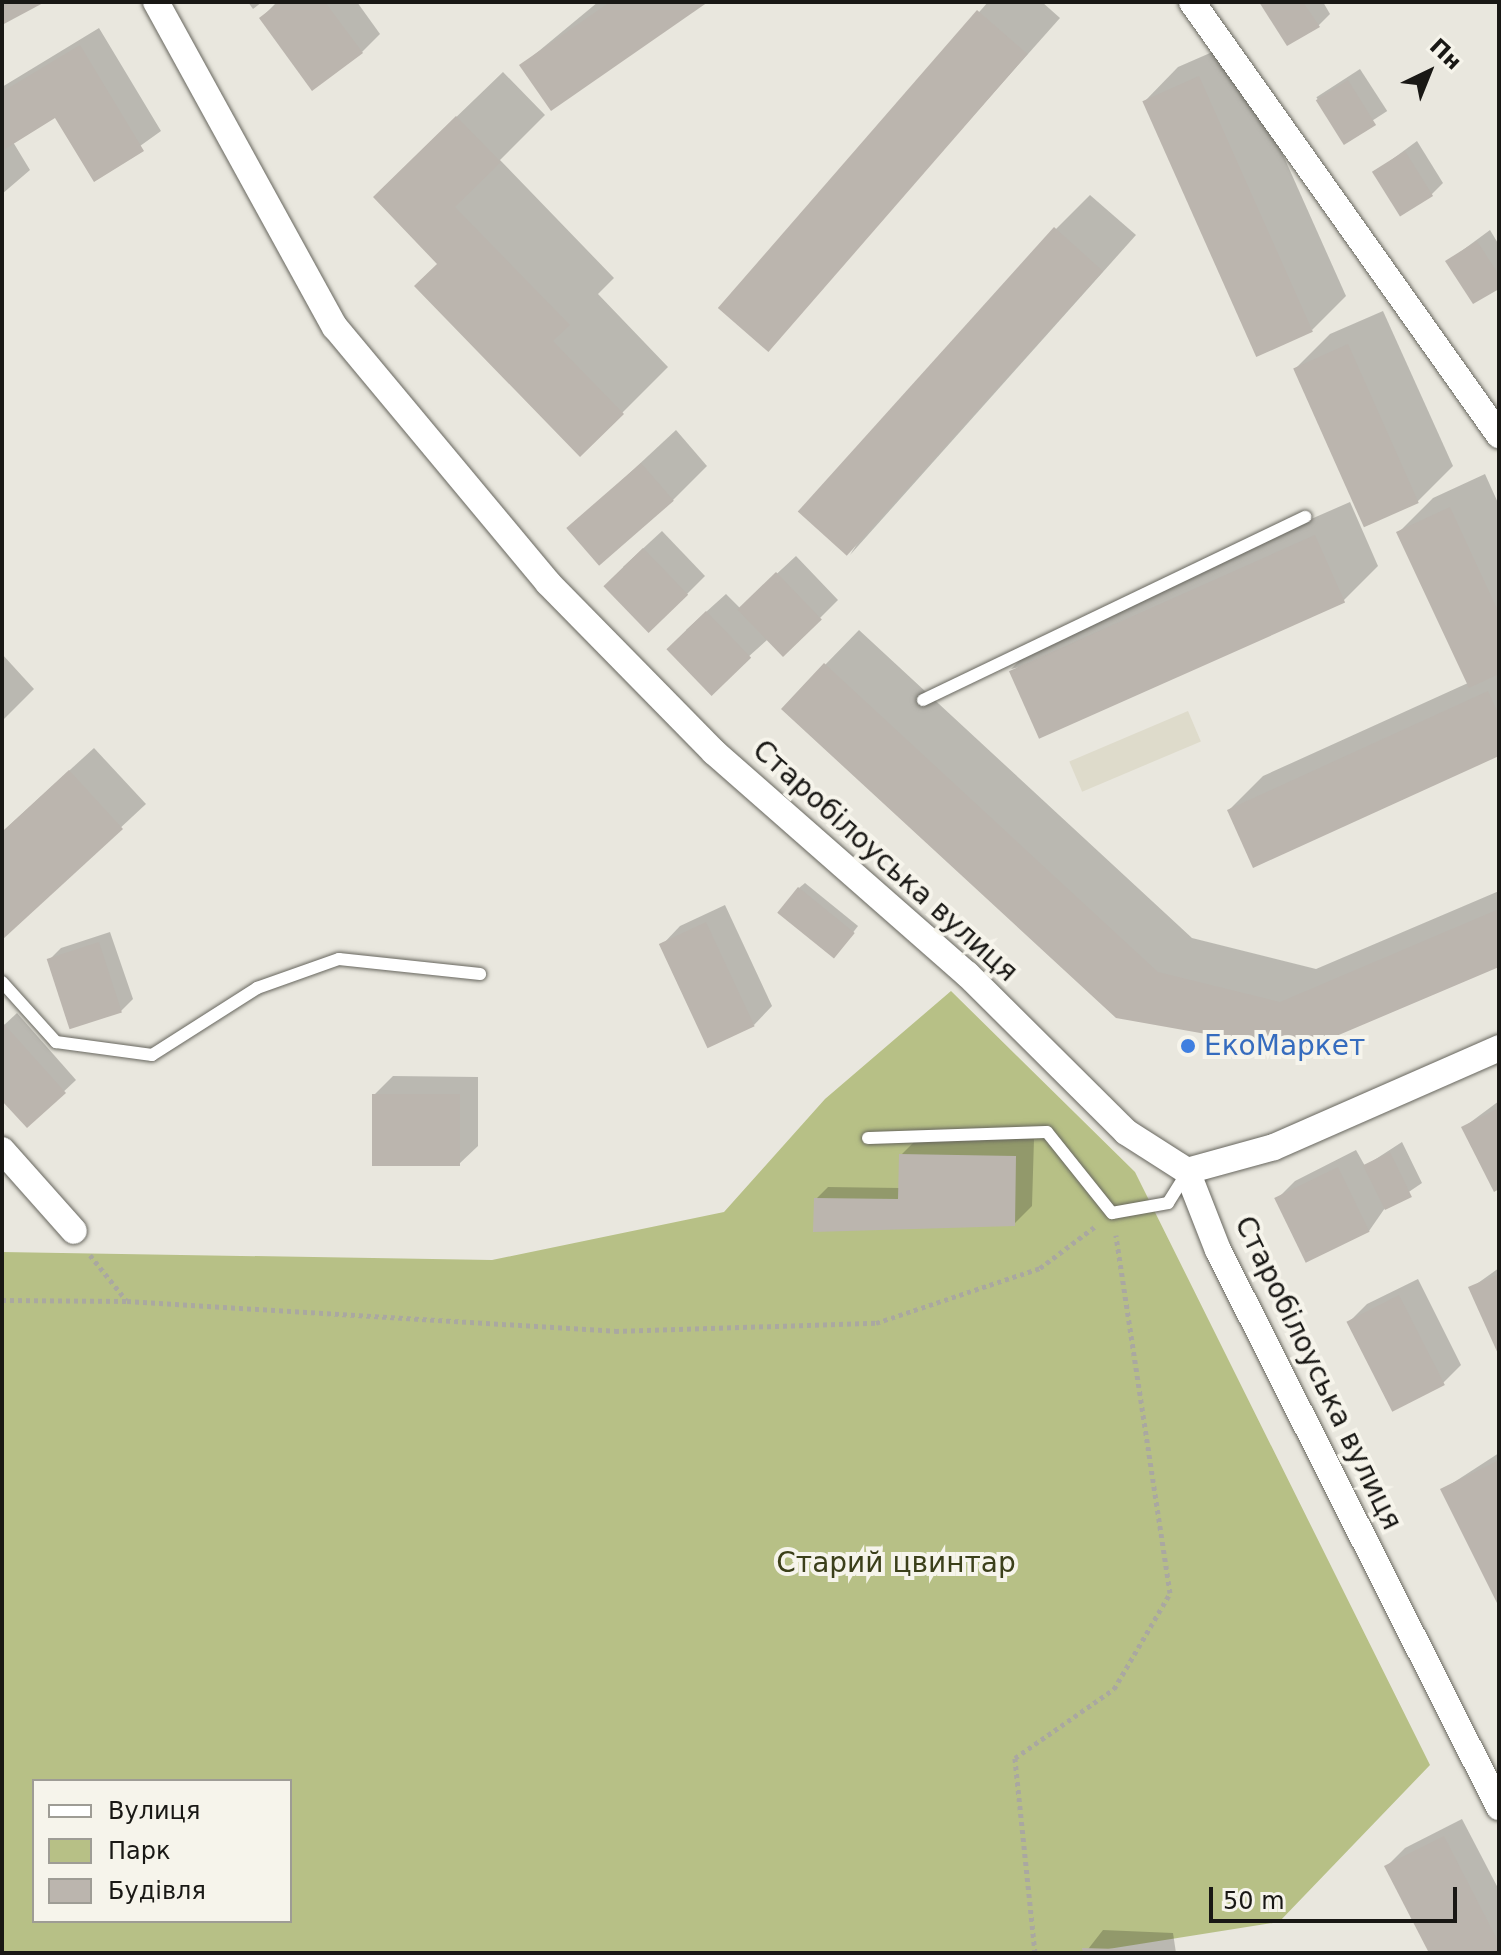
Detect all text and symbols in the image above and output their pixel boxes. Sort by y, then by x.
north arrow [1389,32,1469,112]
text: Пн [1425,33,1467,75]
street label: Старобілоуська вулиця [746,733,1024,989]
place label: ЕкоМаркет [1204,1029,1365,1063]
marker: ЕкоМаркет [1179,1037,1197,1055]
street label: Старобілоуська вулиця [1227,1211,1409,1535]
park label: Старий цвинтар [776,1546,1016,1580]
legend [32,1779,292,1923]
text: Вулиця [108,1797,200,1825]
text: Парк [108,1837,170,1865]
scale bar [1213,1871,1461,1921]
text: Будівля [108,1877,206,1905]
text: 50 m [1223,1887,1285,1915]

